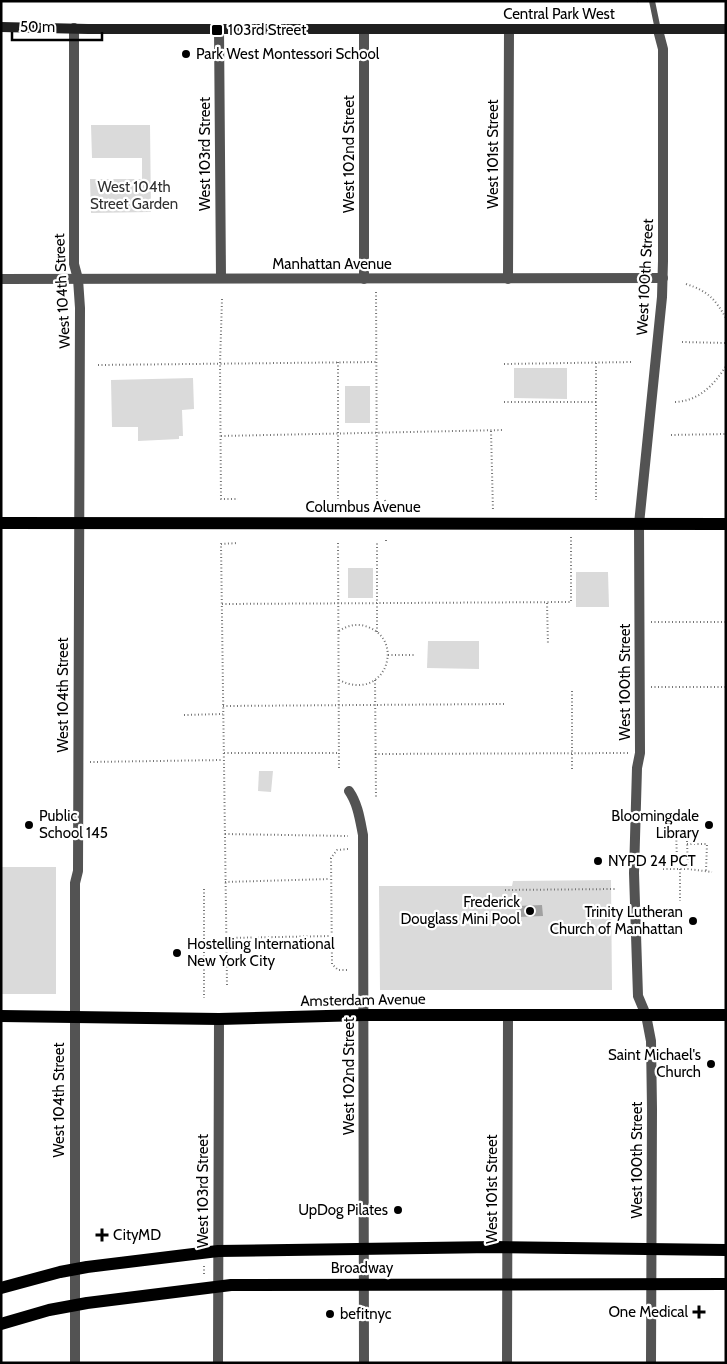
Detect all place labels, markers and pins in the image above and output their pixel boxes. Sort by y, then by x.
place label: 103rd Street [228,21,306,39]
marker: 103rd Street [210,23,224,37]
place label: Park West Montessori School [196,45,380,63]
marker: Park West Montessori School [180,48,192,60]
place label: Public School 145 [39,807,108,842]
place label: Bloomingdale Library [611,807,699,842]
marker: Public School 145 [23,819,35,831]
marker: Bloomingdale Library [703,819,715,831]
place label: NYPD 24 PCT [608,852,696,870]
marker: NYPD 24 PCT [592,855,604,867]
place label: Frederick Douglass Mini Pool [400,893,520,928]
place label: Trinity Lutheran Church of Manhattan [550,903,683,938]
marker: Frederick Douglass Mini Pool [524,905,536,917]
marker: Trinity Lutheran Church of Manhattan [687,915,699,927]
place label: Hostelling International New York City [187,935,335,970]
marker: Hostelling International New York City [171,947,183,959]
place label: Saint Michael's Church [608,1046,701,1081]
marker: Saint Michael's Church [705,1058,717,1070]
place label: UpDog Pilates [298,1201,388,1219]
marker: UpDog Pilates [392,1204,404,1216]
place label: CityMD [113,1226,161,1244]
marker: CityMD [95,1228,109,1242]
place label: One Medical [608,1303,688,1321]
place label: befitnyc [340,1305,392,1323]
marker: One Medical [692,1305,706,1319]
marker: befitnyc [324,1308,336,1320]

